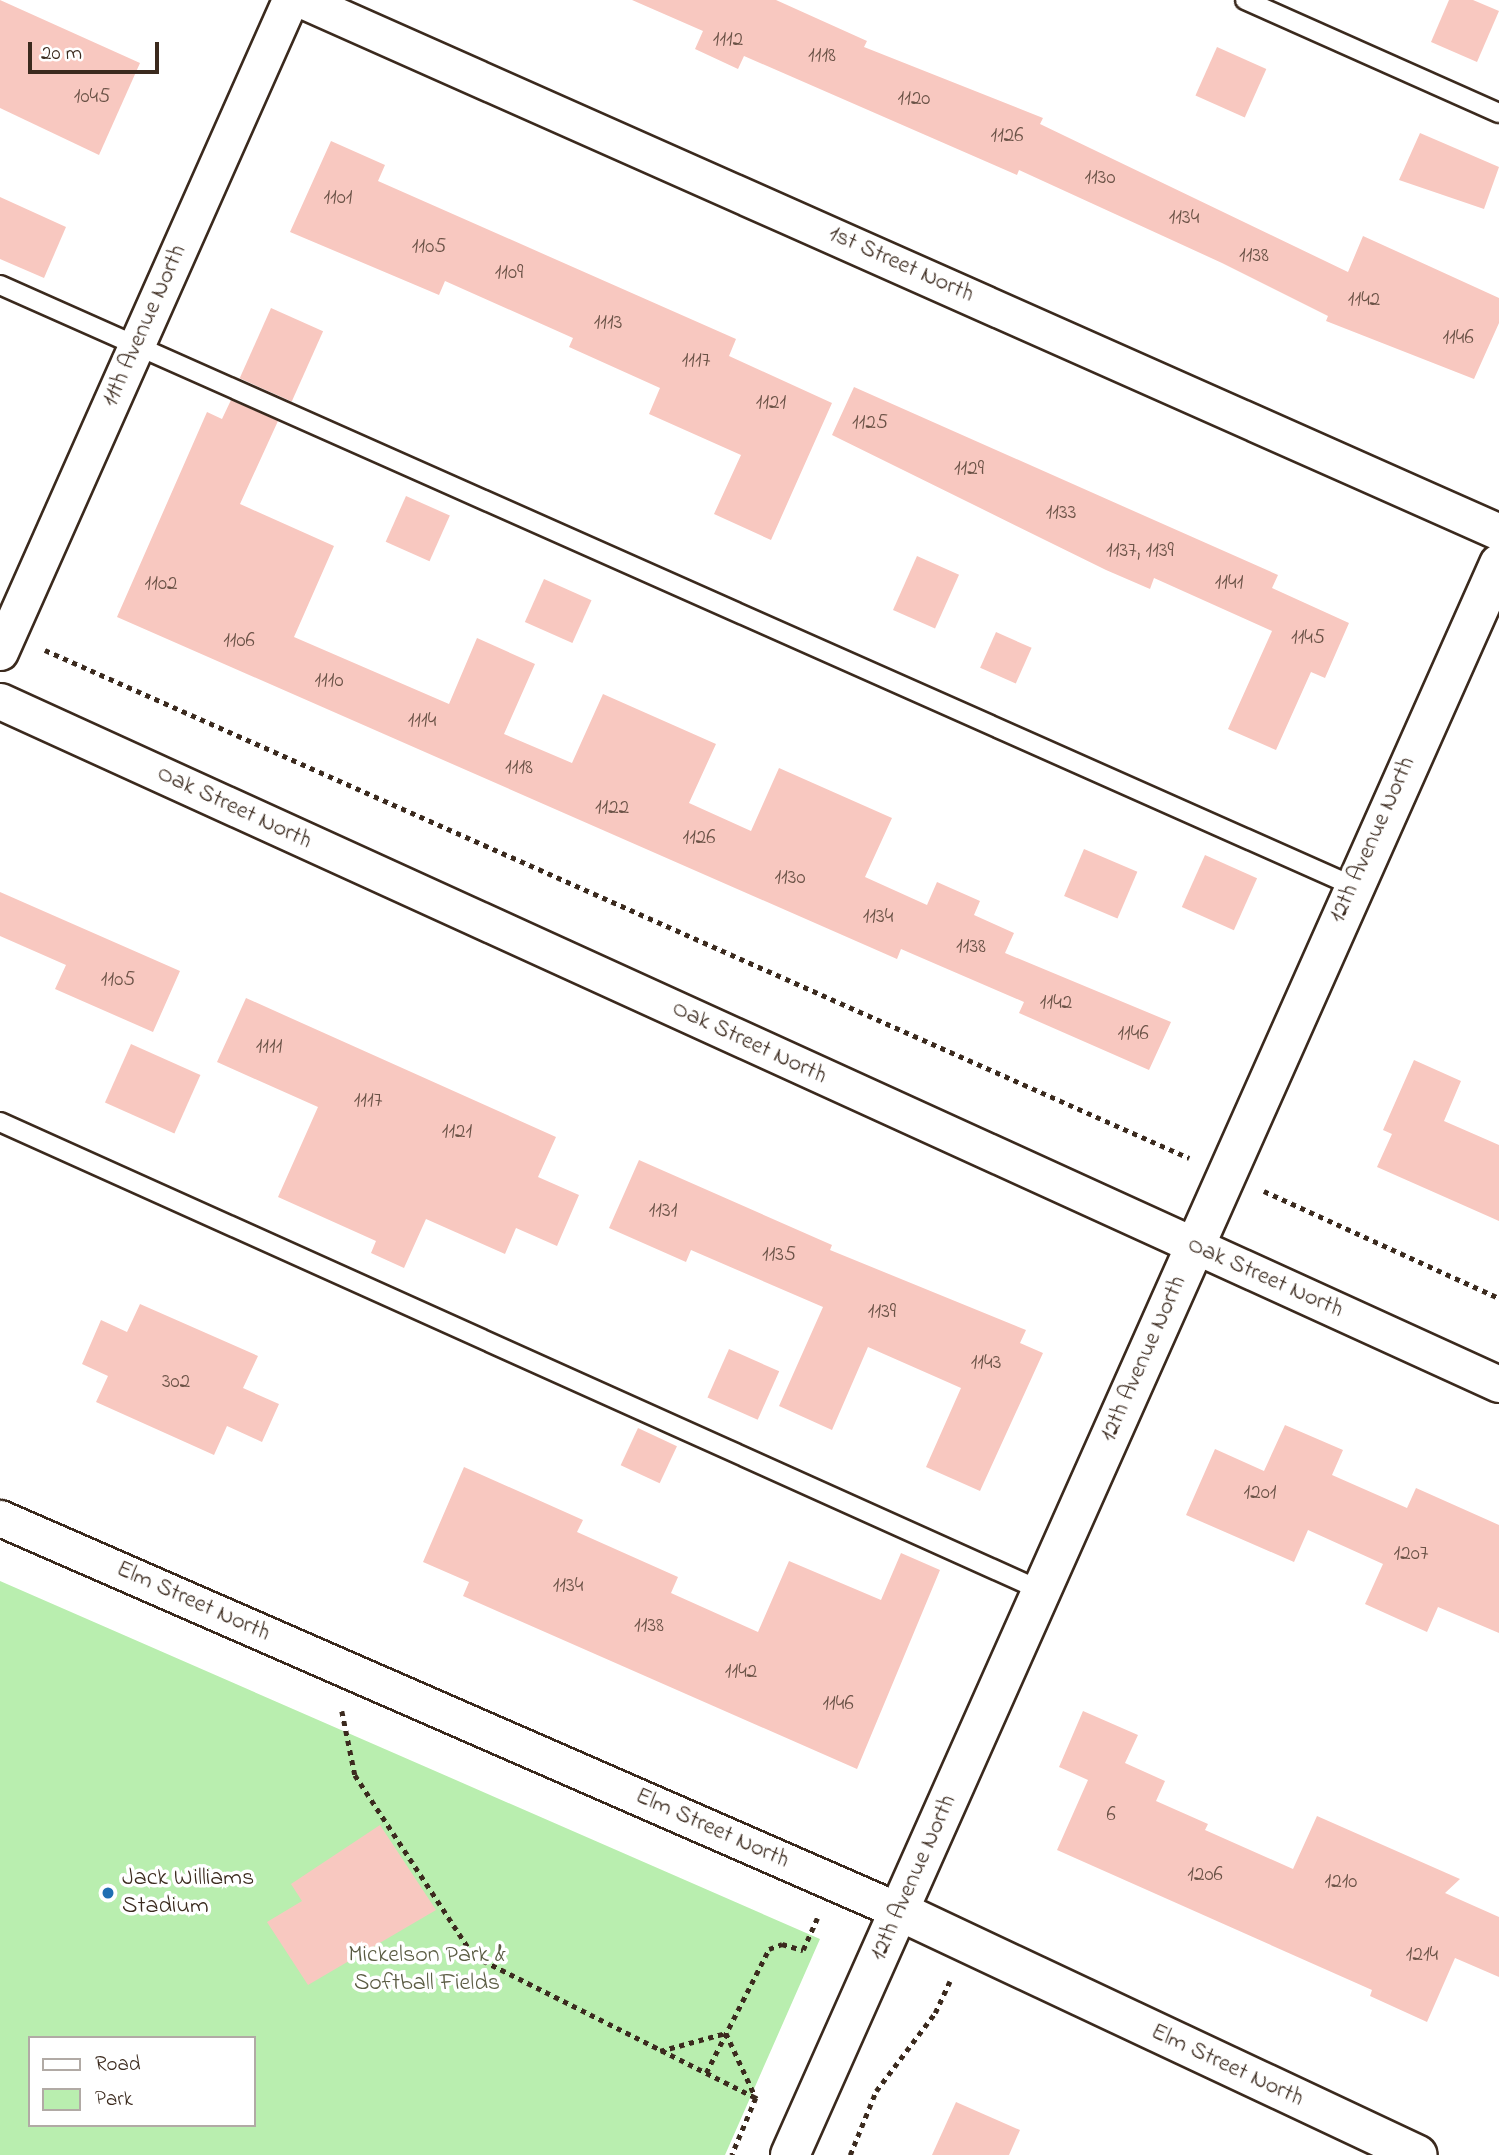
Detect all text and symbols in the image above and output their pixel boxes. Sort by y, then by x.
house number: 1112 [713,27,743,53]
scale bar [32,28,163,72]
text: 20 m [41,39,82,69]
house number: 1118 [808,43,836,69]
house number: 1045 [74,84,110,110]
house number: 1120 [898,86,930,112]
house number: 1126 [990,123,1024,149]
house number: 1130 [1084,165,1116,191]
house number: 1101 [323,185,353,211]
house number: 1134 [1169,205,1199,231]
street label: 1st Street North [824,220,978,310]
house number: 1105 [412,234,446,260]
street label: 11th Avenue North [96,241,194,411]
house number: 1138 [1239,243,1269,269]
house number: 1109 [495,260,523,286]
house number: 1142 [1348,287,1380,313]
house number: 1113 [594,310,622,336]
house number: 1146 [1442,325,1474,351]
house number: 1117 [682,348,710,374]
house number: 1121 [756,390,786,416]
house number: 1125 [852,410,888,436]
house number: 1129 [954,456,984,482]
house number: 1133 [1046,500,1076,526]
house number: 1137, 1139 [1106,538,1174,564]
house number: 1141 [1215,570,1243,596]
house number: 1102 [145,571,177,597]
house number: 1145 [1291,625,1325,651]
house number: 1106 [223,628,255,654]
house number: 1110 [314,668,344,694]
house number: 1114 [408,708,436,734]
street label: 12th Avenue North [1324,753,1422,927]
house number: 1118 [505,755,533,781]
street label: Oak Street North [152,760,316,856]
house number: 1122 [595,795,629,821]
house number: 1126 [682,825,716,851]
house number: 1130 [774,865,806,891]
house number: 1134 [863,904,893,930]
house number: 1138 [956,934,986,960]
house number: 1105 [101,967,135,993]
house number: 1142 [1040,990,1072,1016]
street label: Oak Street North [667,995,831,1091]
house number: 1146 [1117,1021,1149,1047]
house number: 1111 [256,1034,282,1060]
house number: 1117 [354,1088,382,1114]
house number: 1121 [442,1119,472,1145]
house number: 1131 [649,1198,677,1224]
street label: Oak Street North [1183,1231,1347,1325]
house number: 1135 [762,1242,796,1268]
street label: 12th Avenue North [1095,1272,1193,1446]
house number: 1139 [868,1299,896,1325]
house number: 1143 [971,1350,1001,1376]
house number: 302 [162,1369,190,1395]
house number: 1201 [1244,1480,1276,1506]
house number: 1207 [1394,1541,1428,1567]
street label: Elm Street North [112,1555,274,1649]
house number: 1134 [553,1573,583,1599]
house number: 1138 [634,1613,664,1639]
house number: 1142 [725,1659,757,1685]
house number: 1146 [822,1691,854,1717]
street label: Elm Street North [631,1782,793,1876]
street label: 12th Avenue North [865,1791,963,1965]
house number: 6 [1106,1802,1116,1828]
house number: 1206 [1187,1862,1223,1888]
place label: Jack Williams Stadium [122,1865,254,1921]
house number: 1210 [1325,1869,1357,1895]
marker: Jack Williams Stadium [100,1885,116,1901]
park label: Mickelson Park & Softball Fields [348,1942,506,1998]
house number: 1214 [1406,1942,1438,1968]
street label: Elm Street North [1146,2018,1308,2114]
legend [28,2036,256,2127]
text: Road [95,2050,141,2080]
text: Park [95,2085,133,2115]

